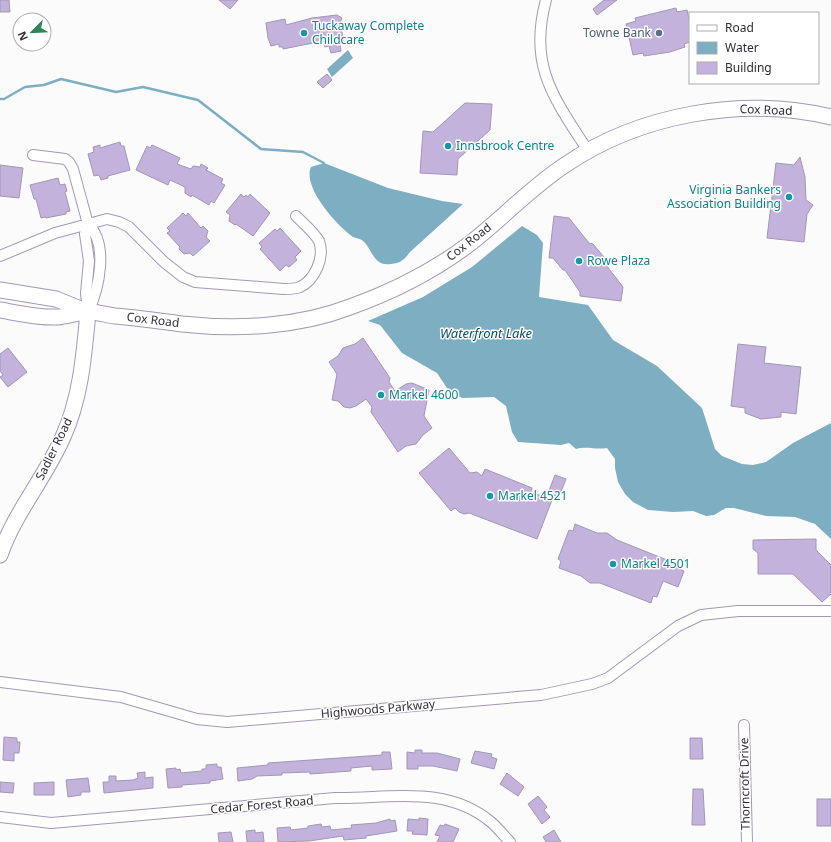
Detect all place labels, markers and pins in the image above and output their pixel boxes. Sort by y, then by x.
place label: Tuckaway Complete Childcare [312,17,424,48]
place label: Towne Bank [583,24,652,41]
marker: Tuckaway Complete Childcare [299,28,309,38]
marker: Towne Bank [654,28,664,38]
place label: Innsbrook Centre [456,137,555,154]
marker: Innsbrook Centre [443,141,453,151]
place label: Virginia Bankers Association Building [667,181,781,212]
marker: Virginia Bankers Association Building [784,192,794,202]
place label: Rowe Plaza [587,252,650,269]
marker: Rowe Plaza [574,256,584,266]
place label: Markel 4600 [389,386,459,403]
marker: Markel 4600 [376,390,386,400]
place label: Markel 4521 [498,487,567,504]
marker: Markel 4521 [485,491,495,501]
place label: Markel 4501 [621,555,690,572]
marker: Markel 4501 [608,559,618,569]

